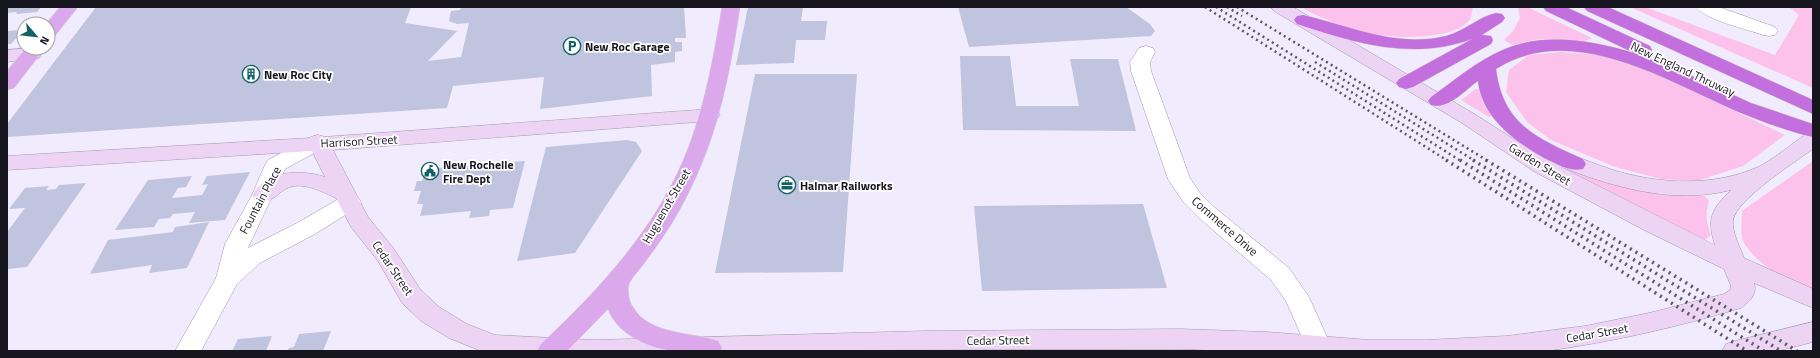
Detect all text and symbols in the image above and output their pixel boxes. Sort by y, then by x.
north arrow [16,16,56,56]
text: N [36,34,54,48]
parking icon: New Roc Garage [562,36,582,56]
street label: New England Thruway [1628,36,1739,102]
place label: New Roc Garage [585,37,670,56]
building icon: New Roc City [241,64,261,84]
place label: New Roc City [264,65,332,84]
street label: Harrison Street [320,129,399,153]
street label: Garden Street [1505,138,1575,191]
place label: New Rochelle Fire Dept [443,155,514,188]
public building icon: New Rochelle Fire Dept [420,161,440,181]
street label: Fountain Place [234,163,286,237]
street label: Huguenot Street [637,164,696,247]
office icon: Halmar Railworks [777,175,797,195]
place label: Halmar Railworks [800,176,893,195]
street label: Commerce Drive [1187,192,1263,260]
street label: Cedar Street [368,237,419,300]
street label: Cedar Street [1565,318,1630,348]
street label: Cedar Street [967,330,1030,350]

